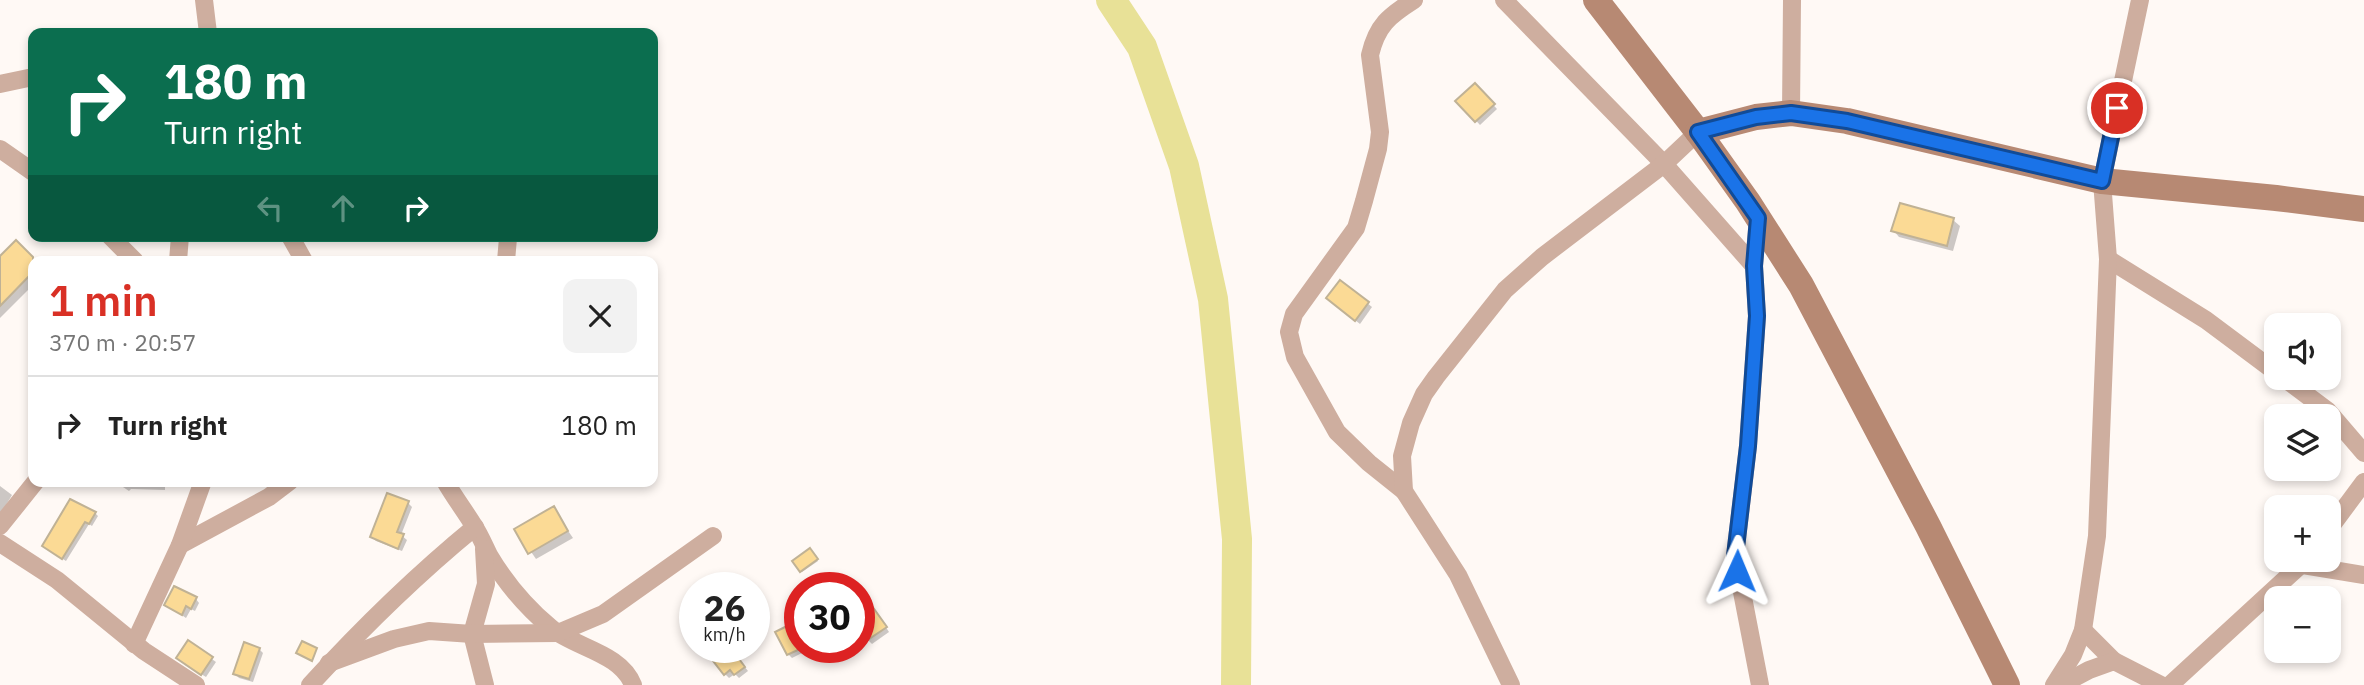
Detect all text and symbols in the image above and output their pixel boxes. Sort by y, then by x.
text: 180 m [164,49,308,112]
icon: right [49,56,140,147]
pin [2087,78,2147,138]
icon: arrive [2098,89,2136,127]
text: Turn right [164,111,302,153]
icon: left [251,189,289,227]
icon: ahead [324,189,362,227]
icon: right [397,189,435,227]
text: 1 min [49,273,158,328]
button: close [563,279,637,353]
map controls [2264,313,2341,663]
button: sound [2264,313,2341,390]
text: 370 m · 20:57 [49,327,196,357]
button: layers [2264,404,2341,481]
icon: right [49,406,87,444]
text: Turn right [108,408,227,442]
text: 180 m [561,408,637,442]
button: + [2264,495,2341,572]
position arrow [1700,534,1774,608]
speed limit sign: 30 [784,572,875,663]
text: 26 [703,585,746,631]
button: − [2264,586,2341,663]
text: km/h [703,623,746,646]

